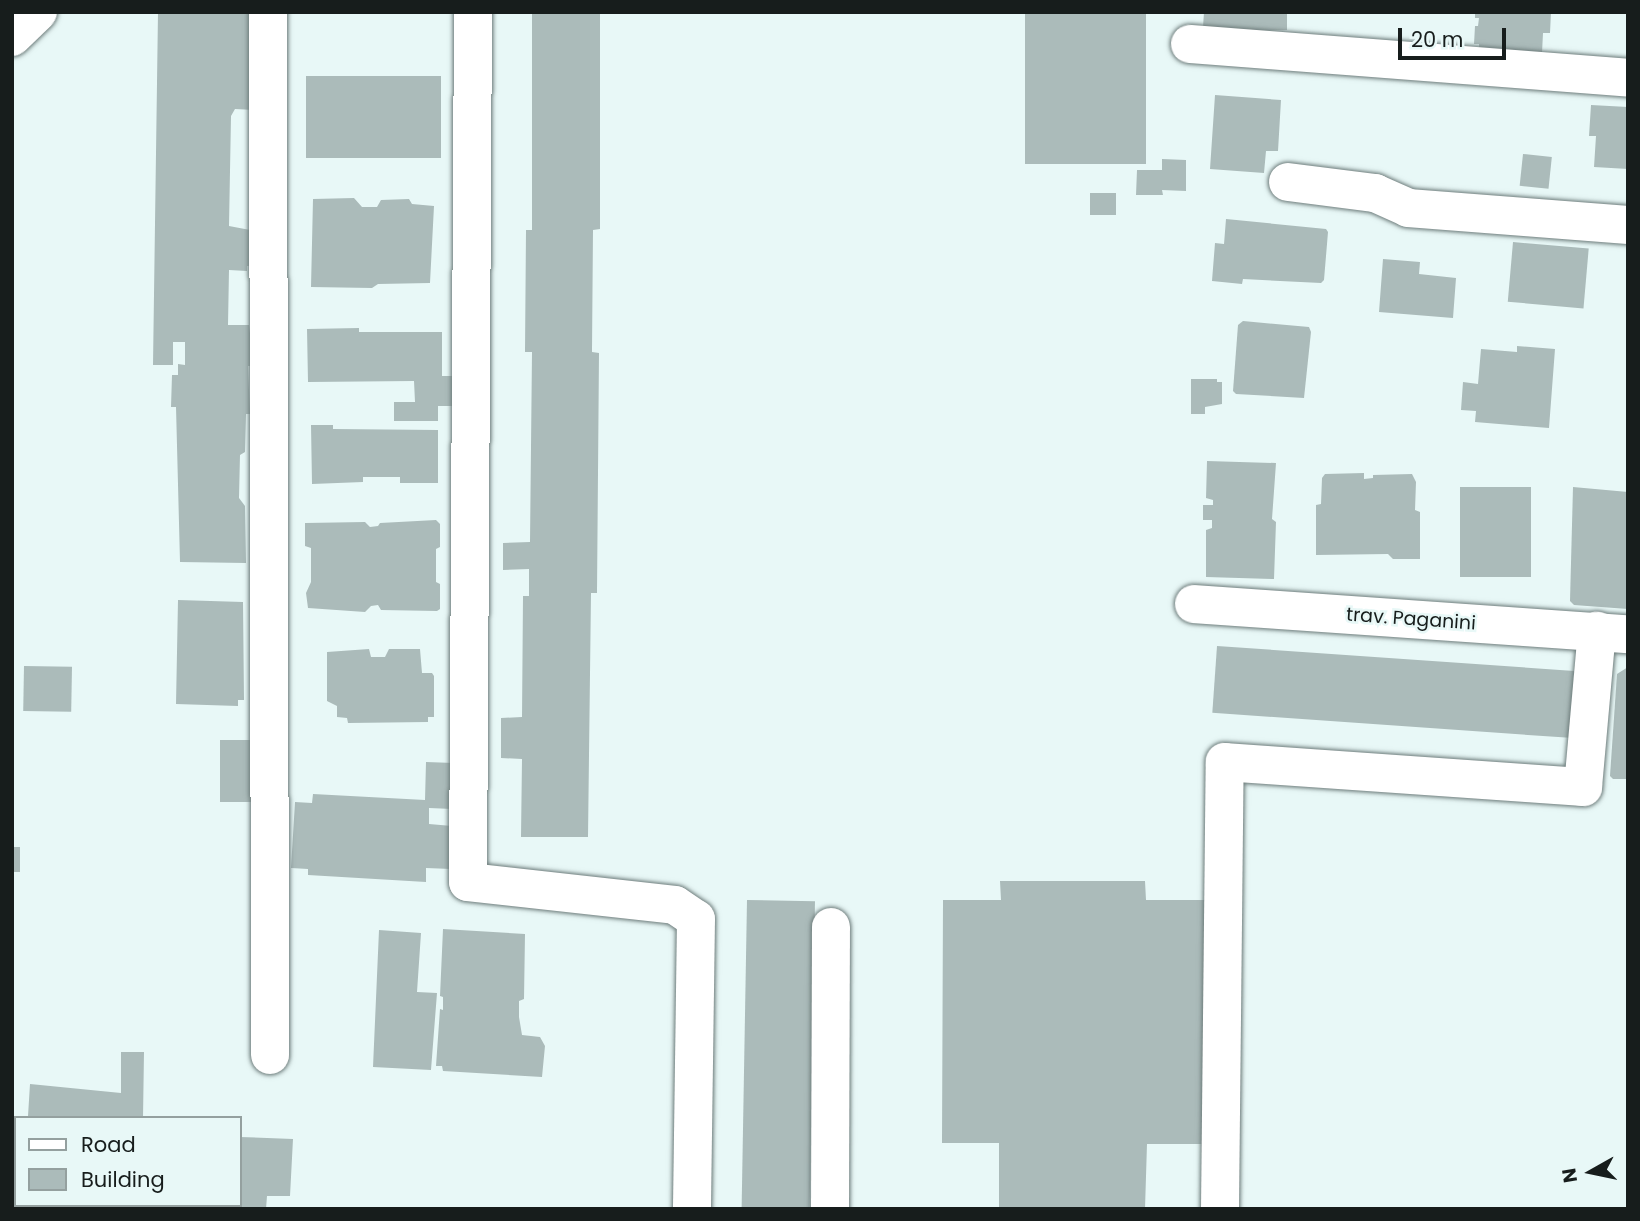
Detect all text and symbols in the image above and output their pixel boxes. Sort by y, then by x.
scale bar [1402,14,1510,58]
text: 20 m [1411,25,1464,54]
street label: trav. Paganini [1345,603,1477,635]
legend [14,1116,242,1207]
text: Road [81,1130,136,1159]
north arrow [1556,1137,1626,1207]
text: Building [81,1165,165,1194]
text: N [1555,1166,1584,1185]

